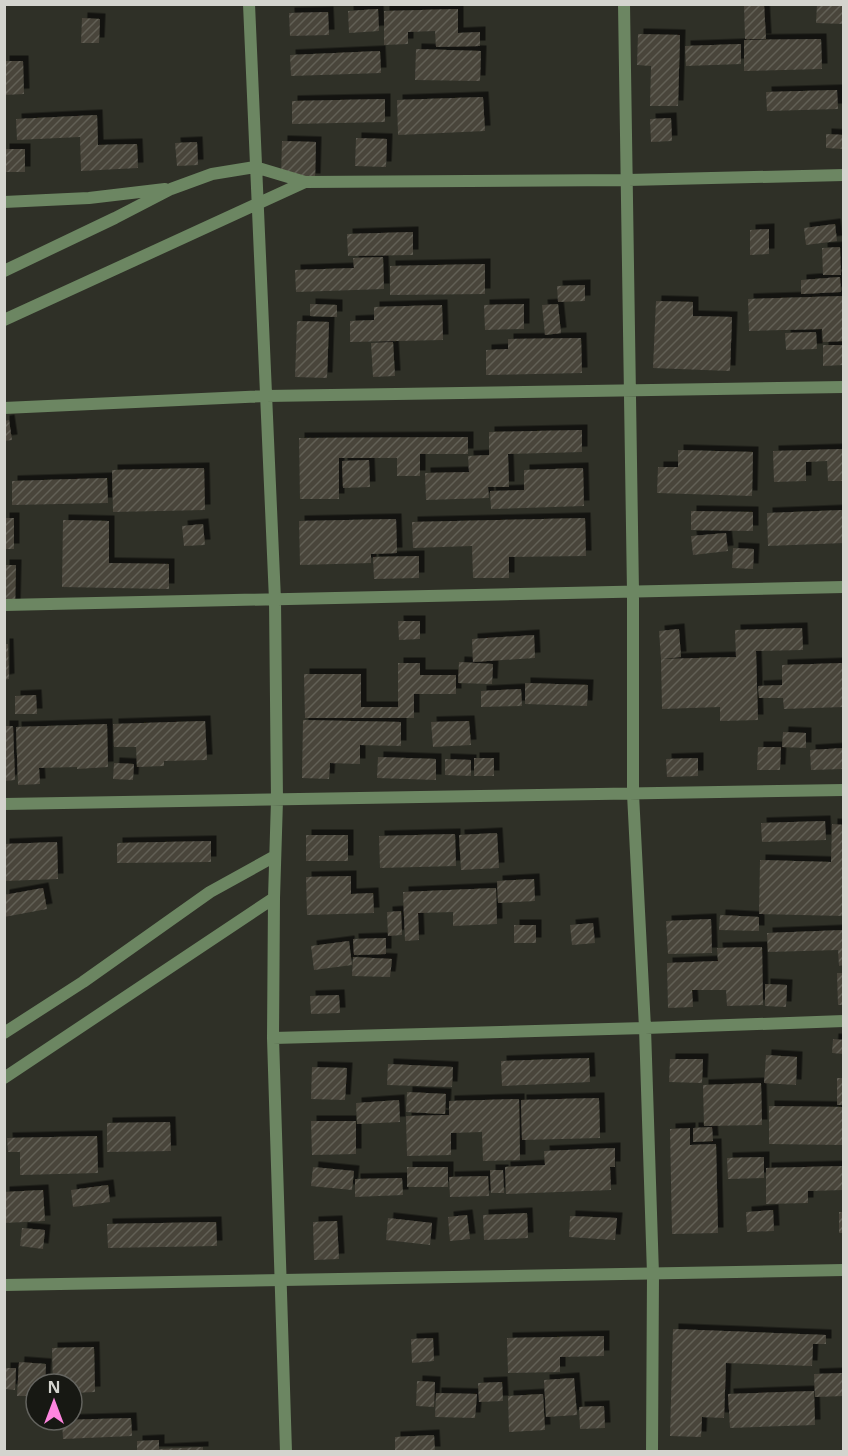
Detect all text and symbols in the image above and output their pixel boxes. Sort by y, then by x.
north arrow [24,1372,84,1432]
text: N [47,1376,61,1398]

